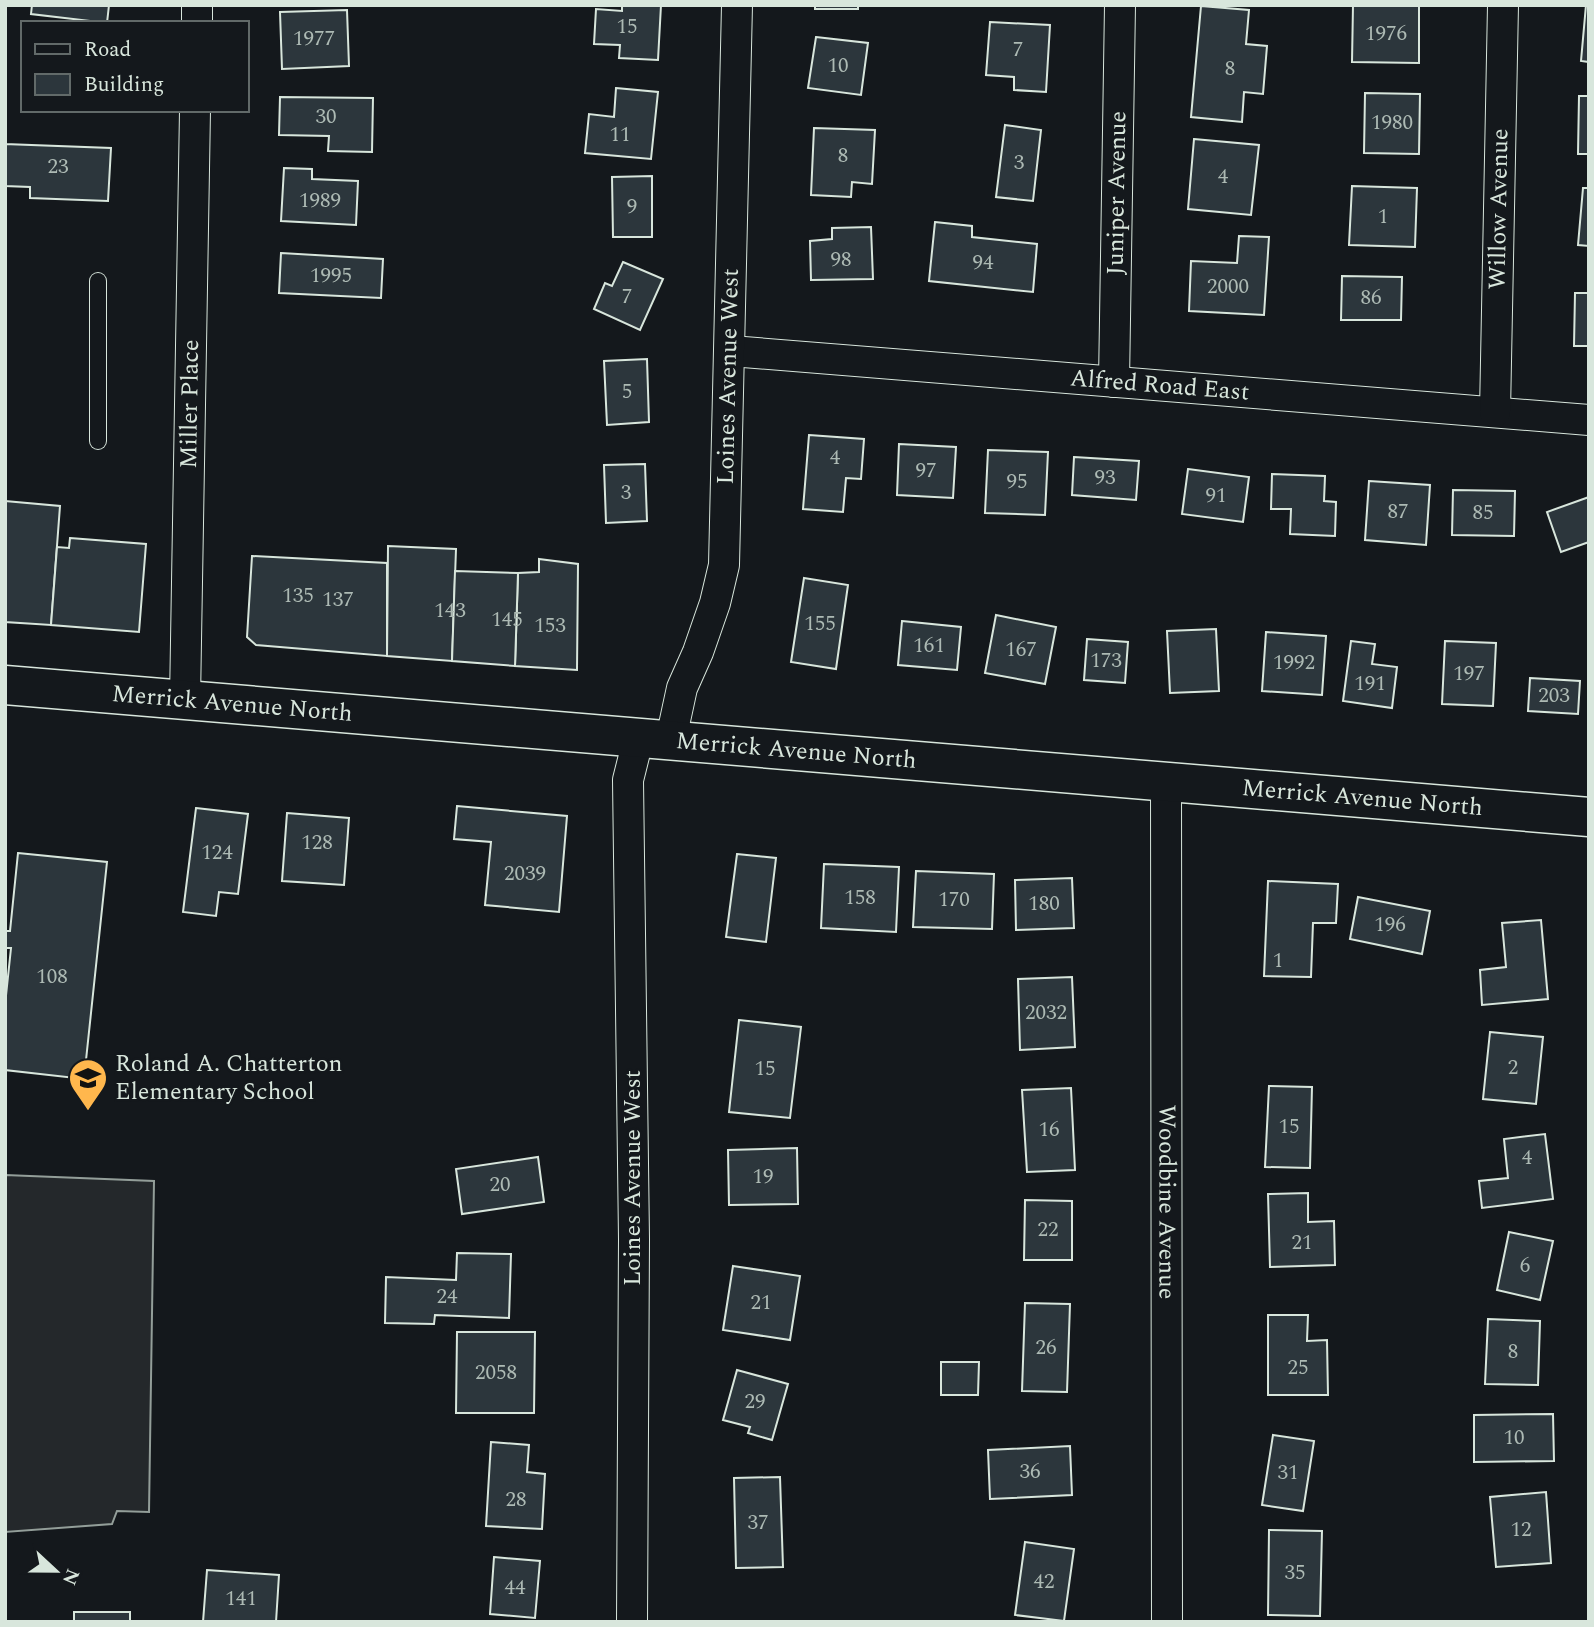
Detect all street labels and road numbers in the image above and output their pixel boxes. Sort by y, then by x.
street label: Juniper Avenue [1098,111,1136,275]
street label: Willow Avenue [1479,128,1519,290]
street label: Loines Avenue West [708,268,749,485]
street label: Miller Place [171,339,209,469]
street label: Alfred Road East [1069,360,1251,411]
street label: Merrick Avenue North [110,676,354,732]
street label: Merrick Avenue North [674,723,918,779]
street label: Merrick Avenue North [1240,770,1484,826]
street label: Loines Avenue West [615,1070,651,1286]
street label: Woodbine Avenue [1148,1105,1185,1299]

